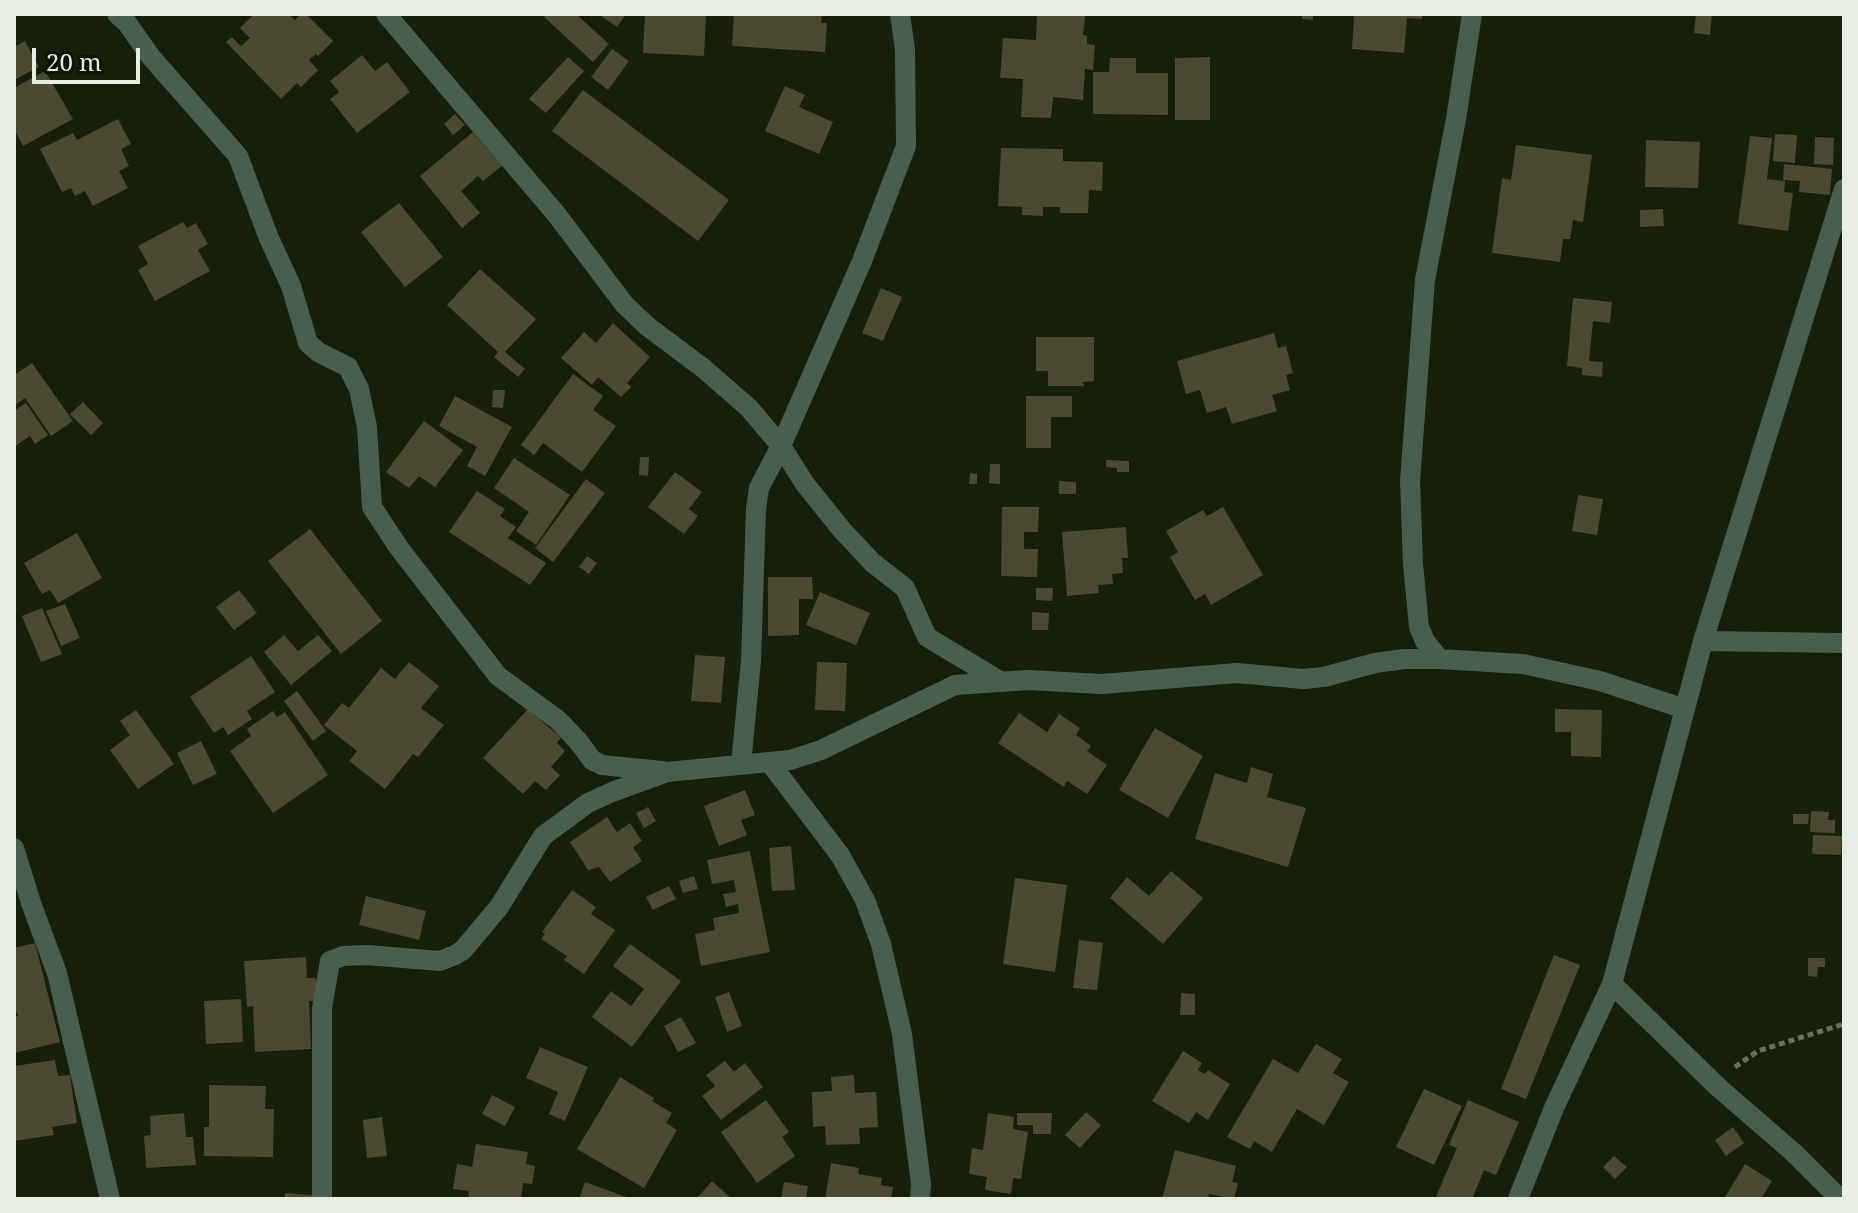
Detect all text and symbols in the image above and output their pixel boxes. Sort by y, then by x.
scale bar [36,32,144,82]
text: 20 m [46,45,102,78]

